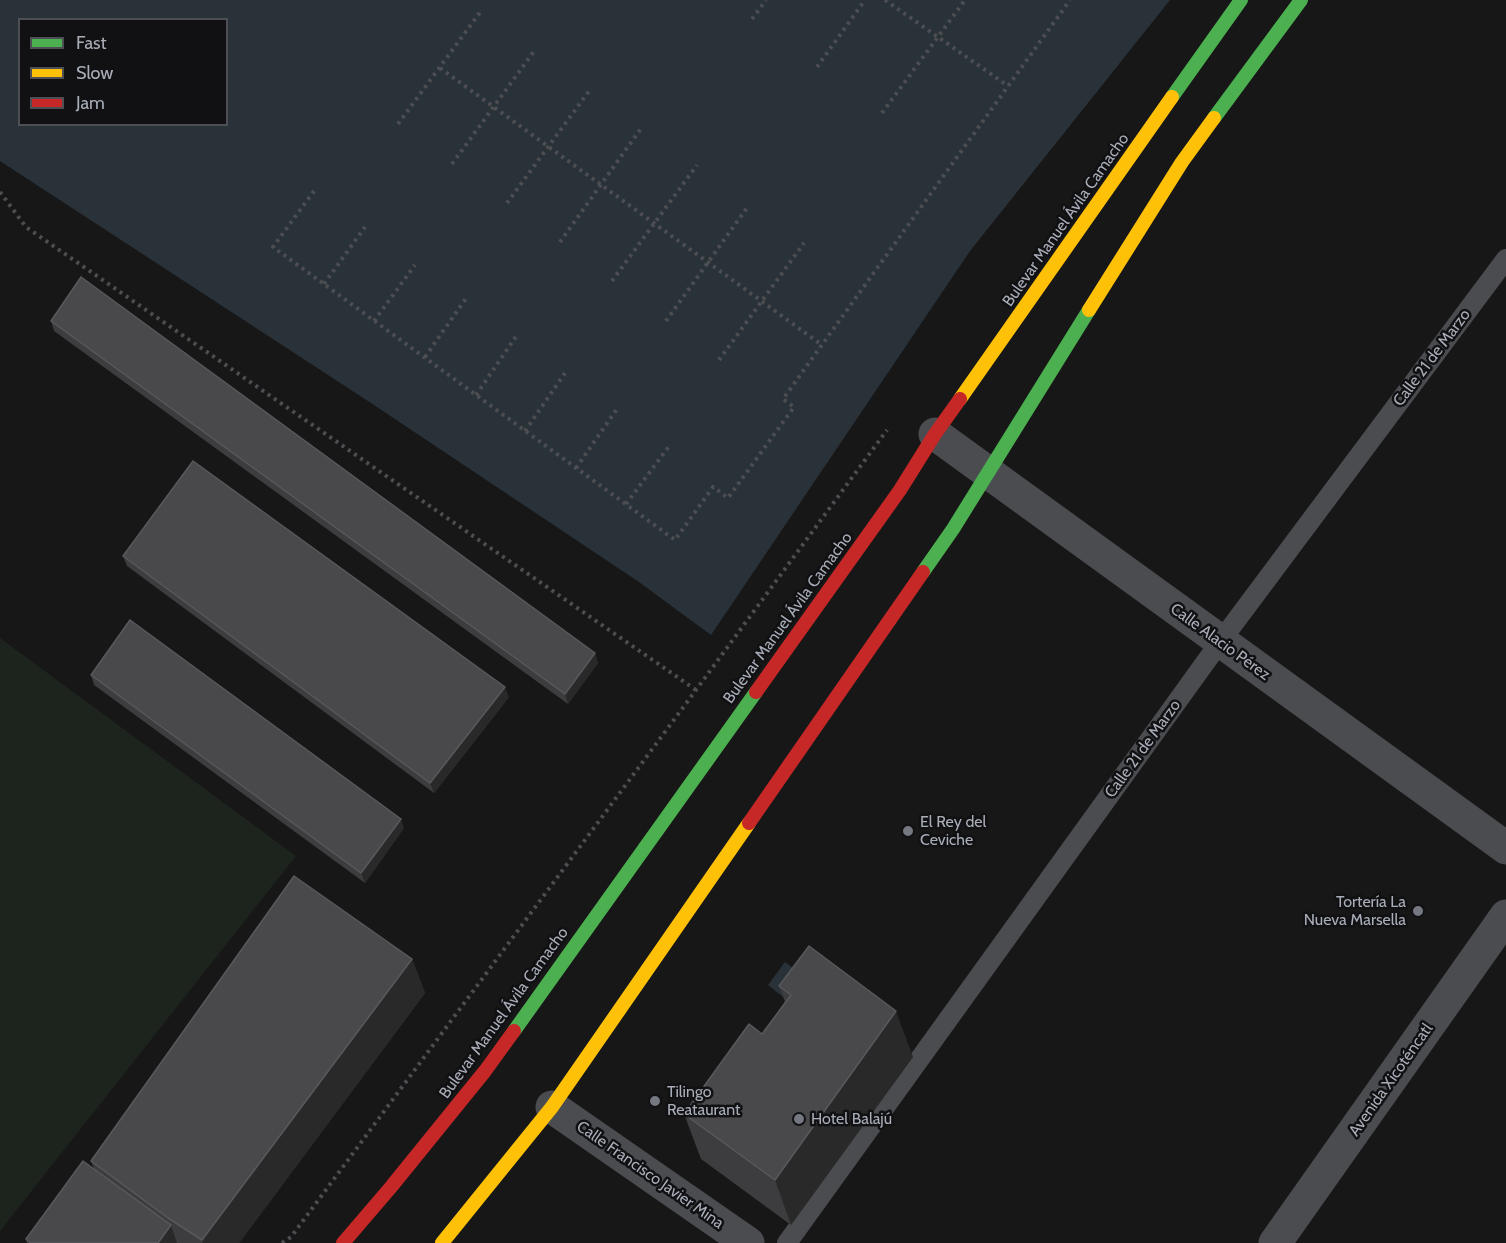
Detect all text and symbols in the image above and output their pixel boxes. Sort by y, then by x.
legend [18,18,228,126]
text: Fast [76,32,107,54]
text: Slow [76,62,113,84]
text: Jam [76,92,105,114]
street label: Bulevar Manuel Ávila Camacho [999,130,1133,310]
street label: Calle 21 de Marzo [1389,306,1475,410]
street label: Bulevar Manuel Ávila Camacho [719,529,857,707]
street label: Calle Alacio Pérez [1166,599,1274,685]
street label: Calle 21 de Marzo [1101,696,1185,802]
place label: El Rey del Ceviche [920,812,986,850]
marker: El Rey del Ceviche [901,824,915,838]
place label: Tortería La Nueva Marsella [1304,892,1406,930]
marker: Tortería La Nueva Marsella [1411,904,1425,918]
street label: Bulevar Manuel Ávila Camacho [435,924,573,1102]
street label: Avenida Xicoténcatl [1345,1020,1437,1140]
place label: Tilingo Reataurant [667,1082,740,1120]
marker: Tilingo Reataurant [648,1094,662,1108]
place label: Hotel Balajú [811,1109,892,1129]
marker: Hotel Balajú [792,1112,806,1126]
street label: Calle Francisco Javier Mina [573,1117,727,1233]

